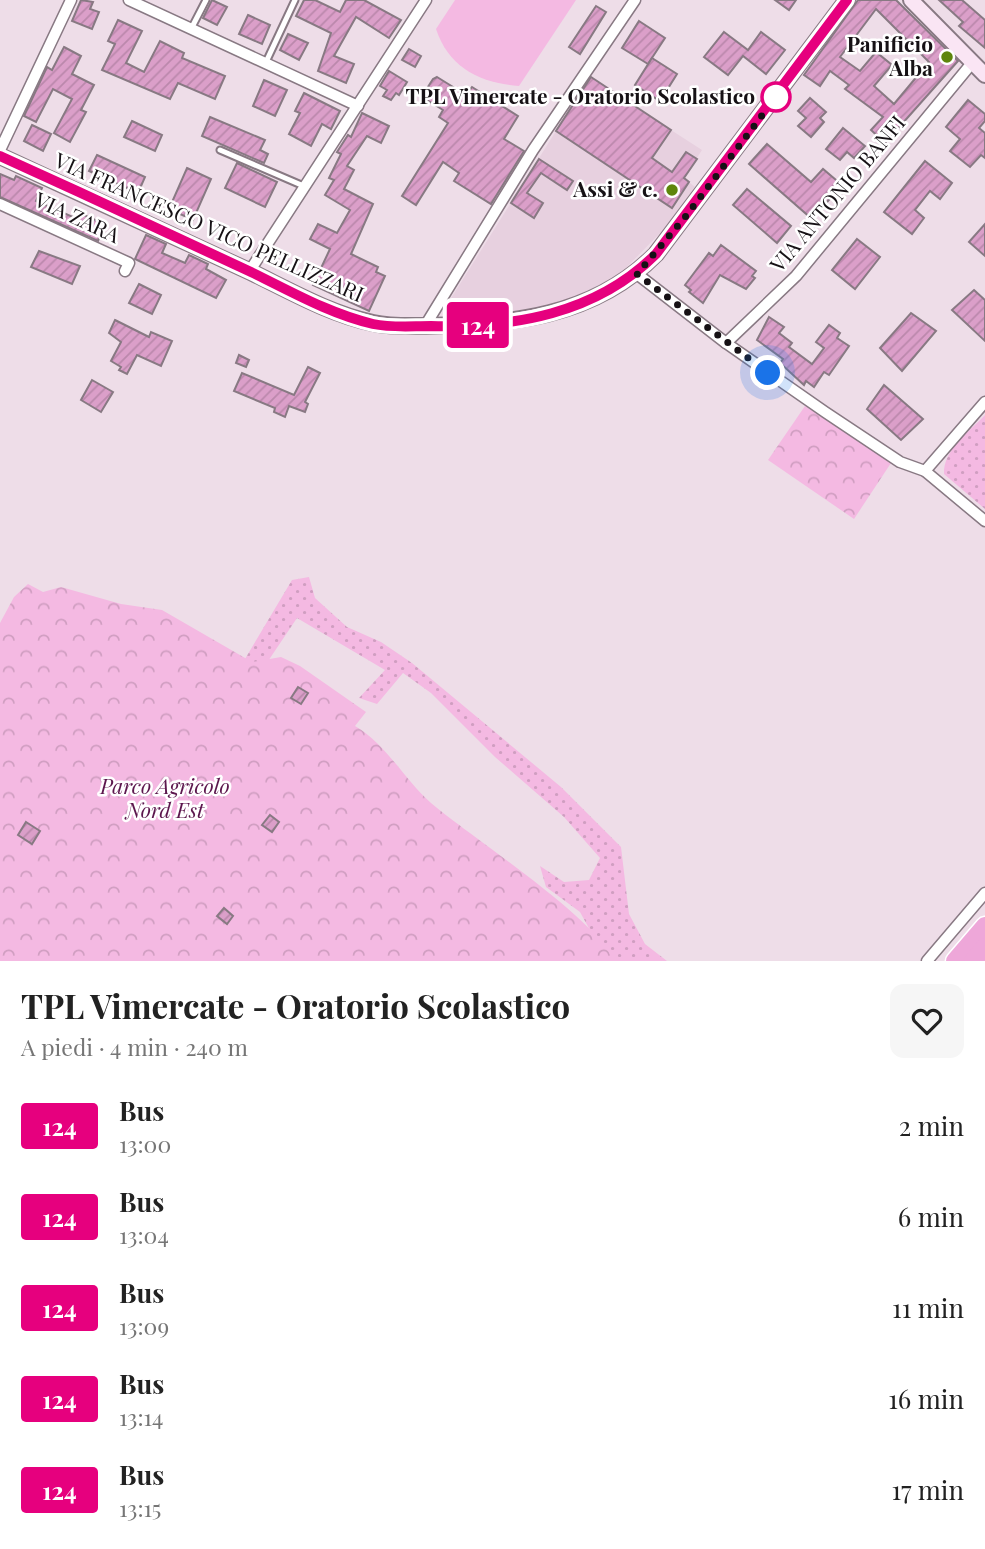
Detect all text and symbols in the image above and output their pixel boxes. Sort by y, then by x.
place label: Panificio Alba [847,29,933,81]
marker: Panificio Alba [939,49,955,65]
place label: TPL Vimercate - Oratorio Scolastico [405,81,755,109]
marker: TPL Vimercate - Oratorio Scolastico [761,82,791,112]
street label: VIA ANTONIO BANFI [762,108,910,278]
street label: VIA FRANCESCO VICO PELLIZZARI [50,145,369,307]
place label: Assi & c. [572,174,658,202]
marker: Assi & c. [664,182,680,198]
street label: VIA ZARA [30,184,126,248]
line badge: 124 [438,302,518,348]
text: 124 [461,309,495,341]
your location [750,355,785,390]
park label: Parco Agricolo Nord Est [99,771,230,823]
text: TPL Vimercate - Oratorio Scolastico [21,983,570,1027]
button: heart [890,984,964,1058]
text: A piedi · 4 min · 240 m [21,1031,248,1062]
text: Bus [119,1093,164,1128]
text: 2 min [899,1108,964,1143]
text: 124 [42,1110,77,1142]
text: 13:00 [119,1128,171,1159]
text: Bus [119,1184,164,1219]
text: 6 min [898,1199,964,1234]
text: 124 [42,1201,77,1233]
text: 13:04 [119,1219,169,1250]
text: Bus [119,1275,164,1310]
text: 11 min [892,1290,964,1325]
text: 124 [42,1292,77,1324]
text: 13:09 [119,1310,169,1341]
text: Bus [119,1366,164,1401]
text: 16 min [888,1381,964,1416]
text: 124 [42,1383,77,1415]
text: 13:14 [119,1401,163,1432]
text: Bus [119,1457,164,1492]
text: 17 min [891,1472,964,1507]
text: 124 [42,1474,77,1506]
text: 13:15 [119,1492,161,1523]

